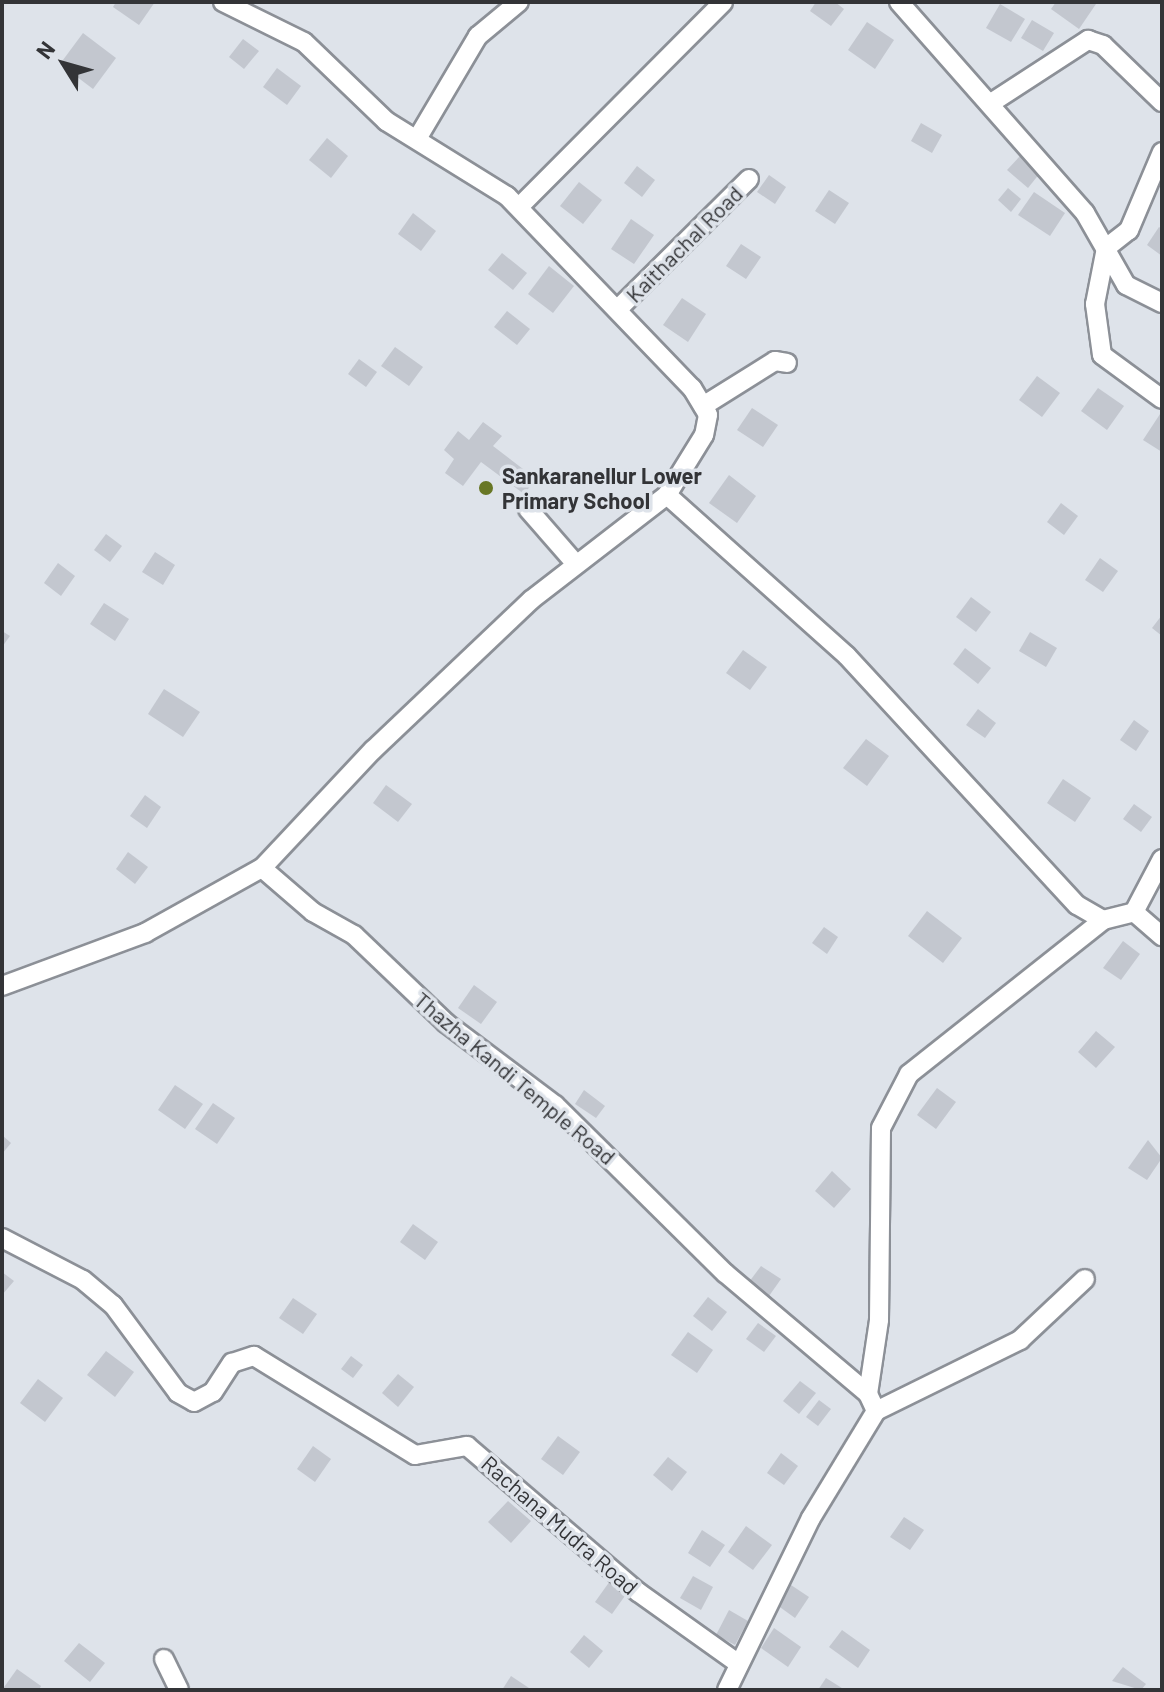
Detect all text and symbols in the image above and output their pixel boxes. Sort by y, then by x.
north arrow [24,24,104,104]
text: N [30,36,60,63]
street label: Kaithachal Road [620,180,748,308]
place label: Sankaranellur Lower Primary School [502,462,702,514]
marker: Sankaranellur Lower Primary School [477,479,495,497]
street label: Thazha Kandi Temple Road [409,986,621,1170]
street label: Rachana Mudra Road [476,1450,644,1600]

